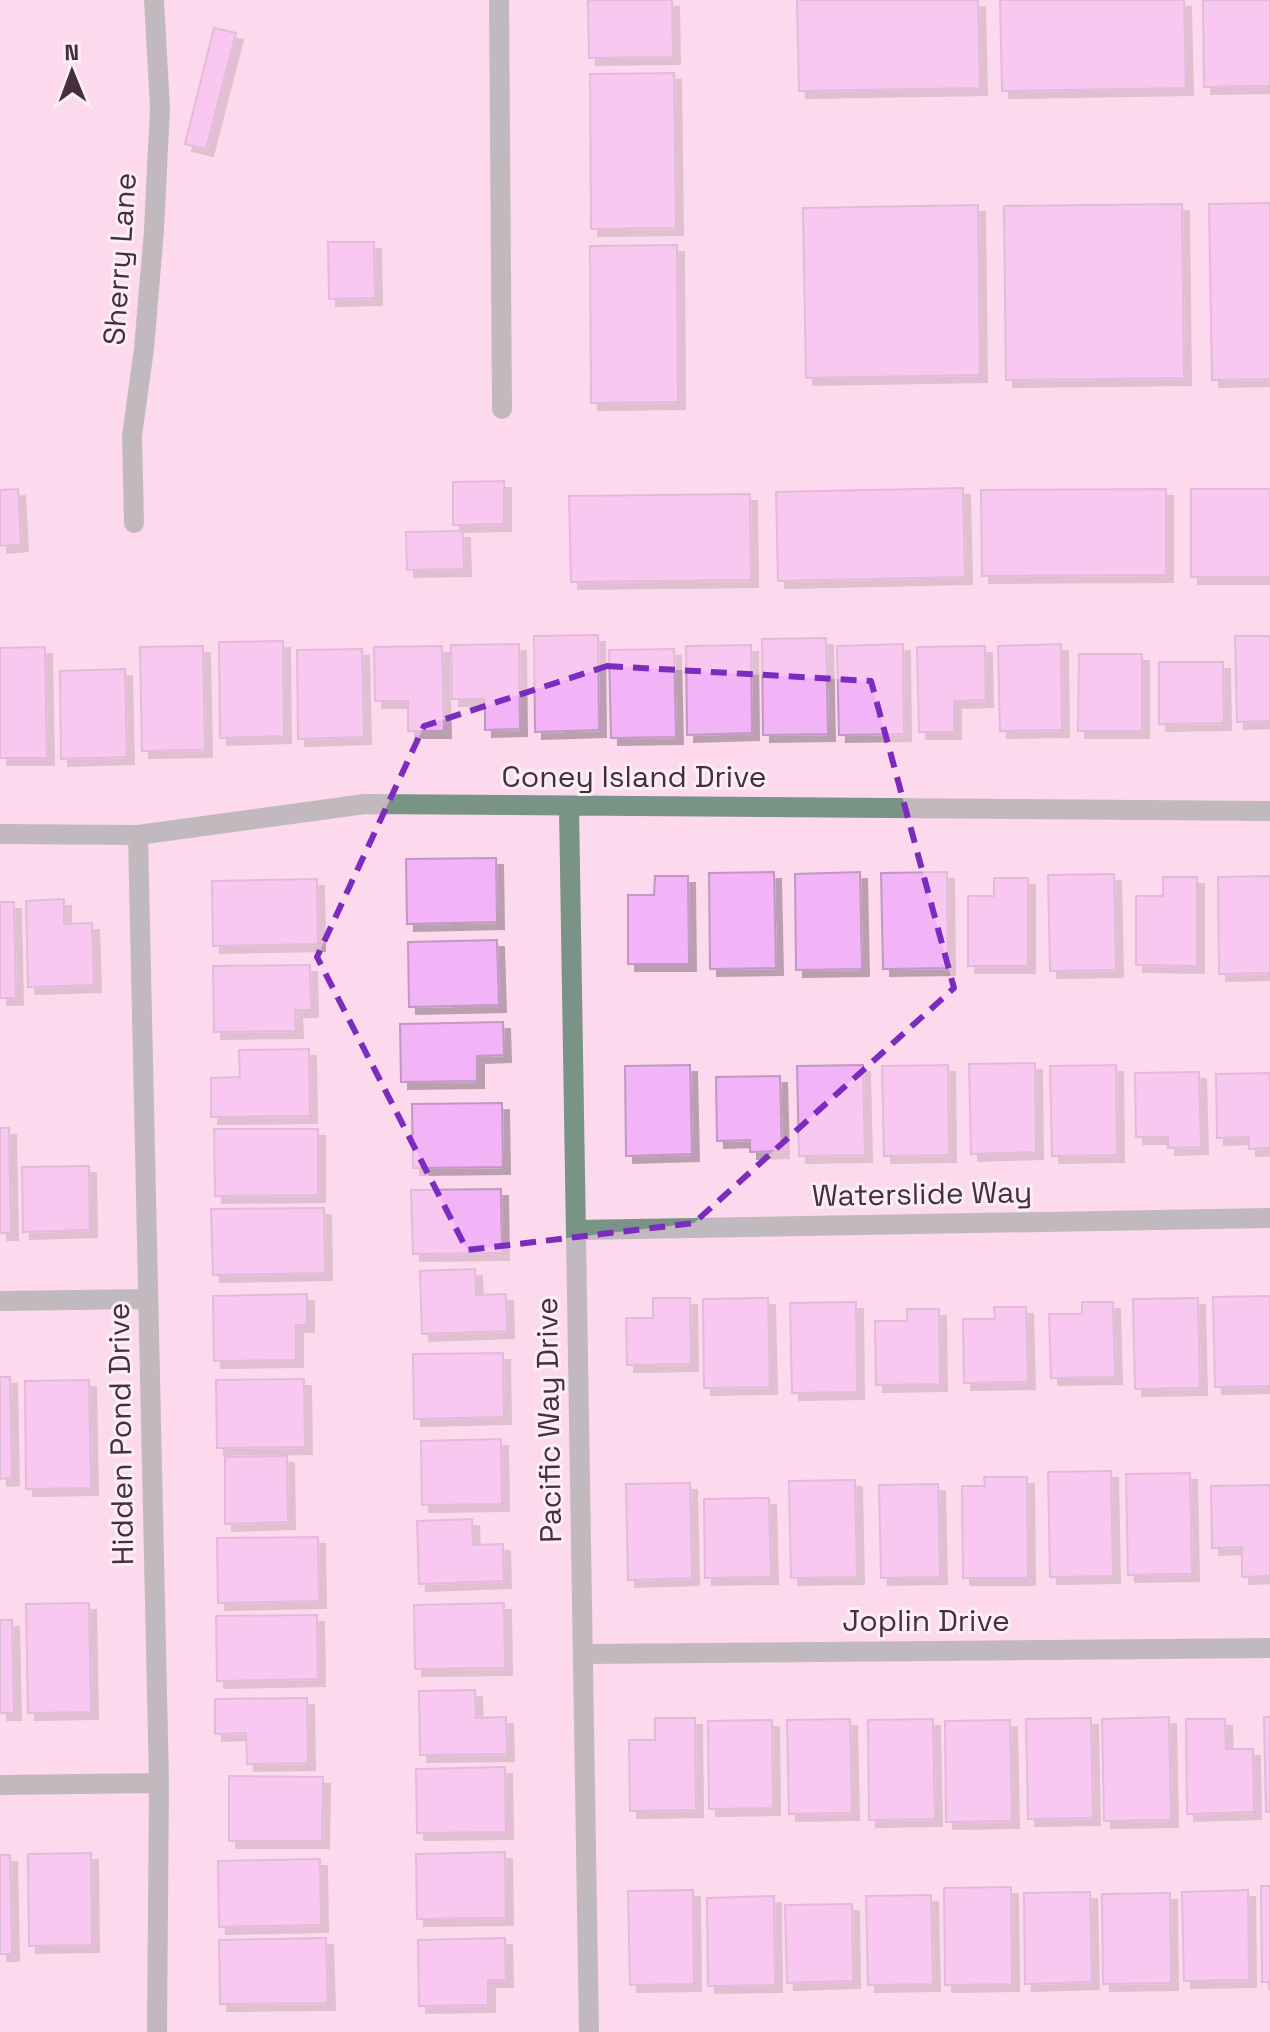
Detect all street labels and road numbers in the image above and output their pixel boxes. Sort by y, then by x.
street label: Sherry Lane [94,171,145,347]
street label: Coney Island Drive [501,757,767,796]
street label: Waterslide Way [811,1172,1033,1215]
street label: Pacific Way Drive [527,1297,570,1543]
street label: Hidden Pond Drive [99,1302,142,1566]
street label: Joplin Drive [842,1601,1010,1640]

